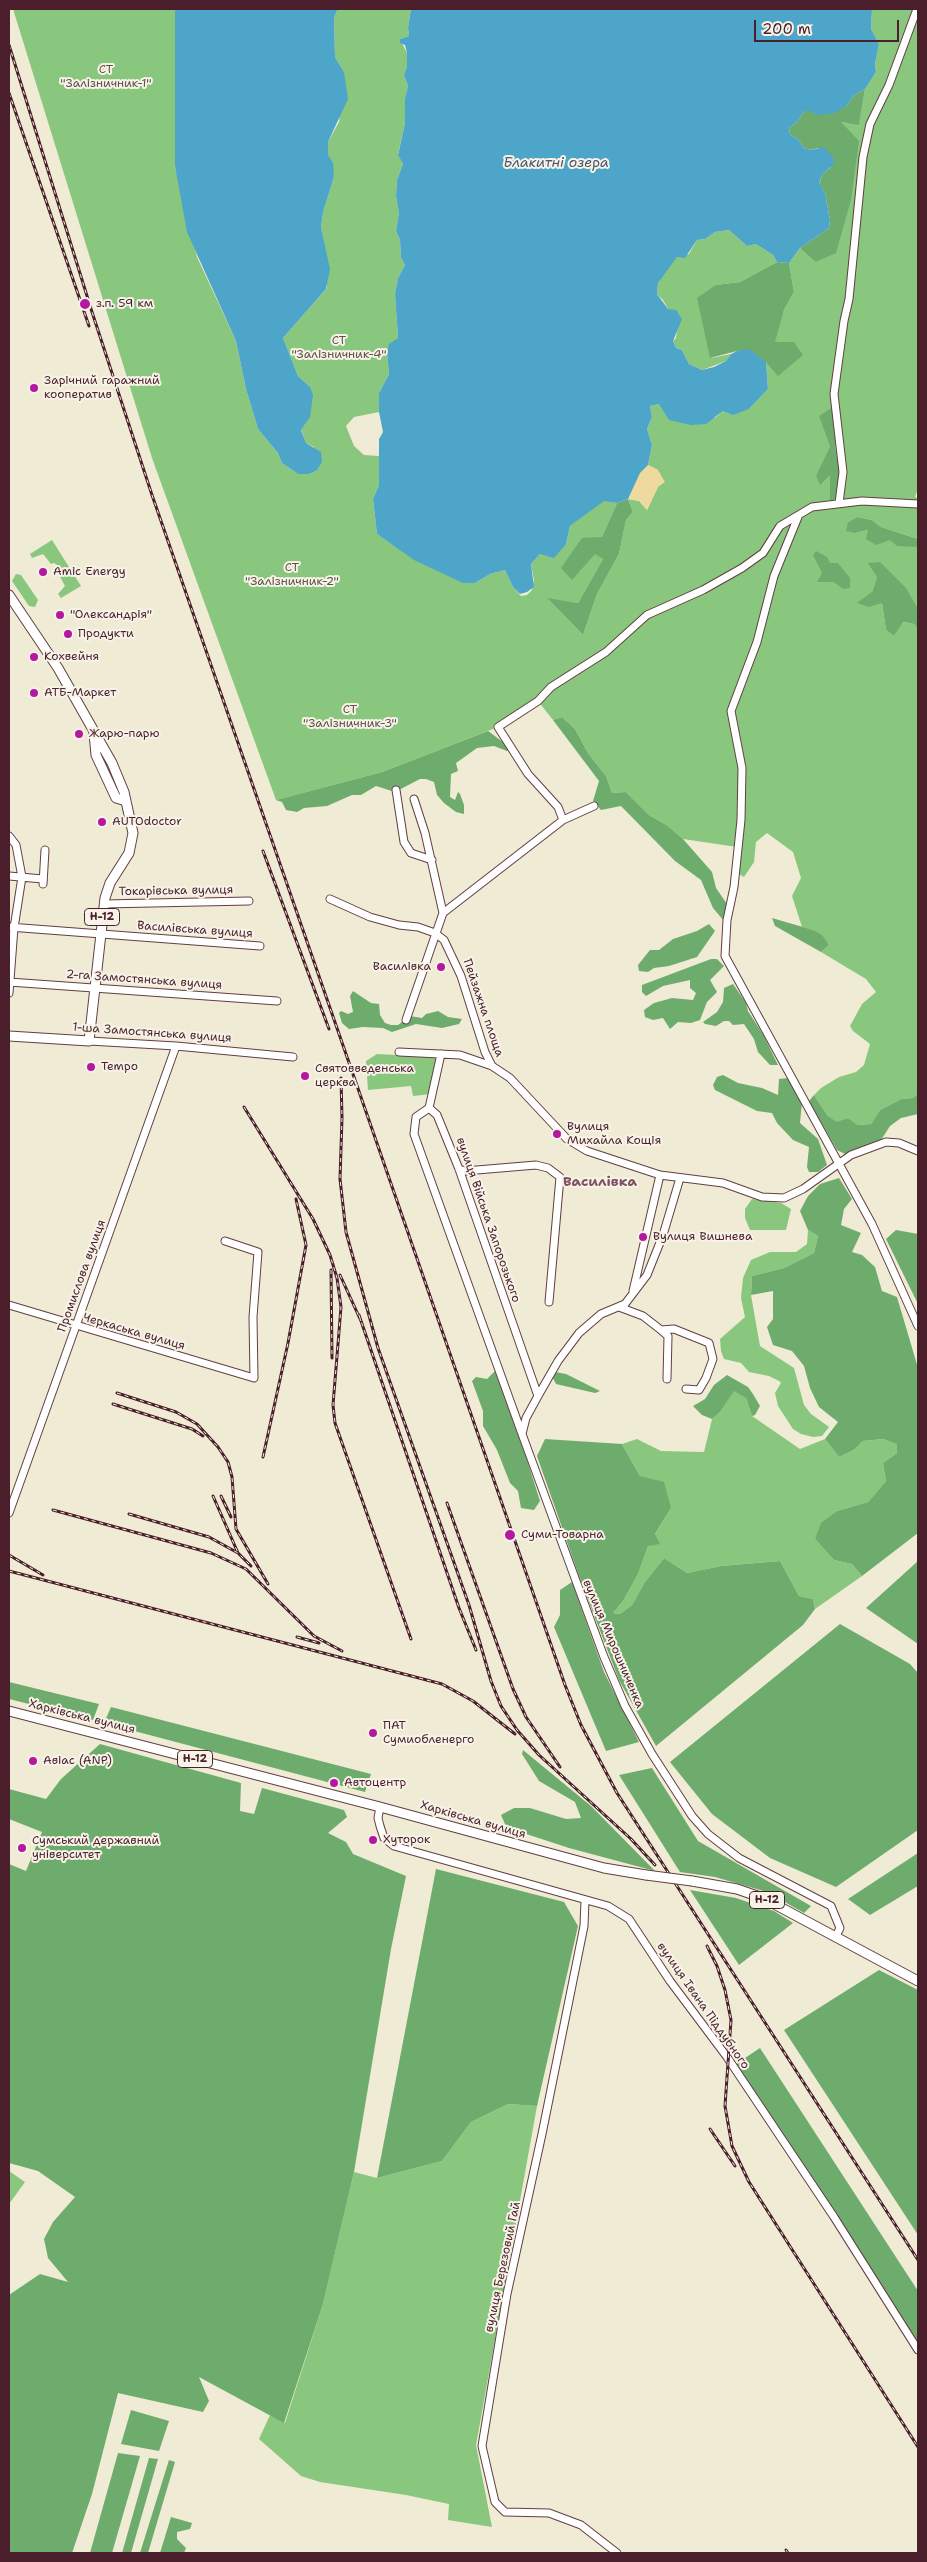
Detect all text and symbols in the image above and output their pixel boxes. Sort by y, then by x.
scale bar [757,10,902,42]
text: 200 m [762,19,811,39]
park label: СТ "Залізничник-1" [60,63,152,91]
water label: Блакитні озера [503,155,609,171]
marker: з.п. 59 км [78,297,92,311]
place label: з.п. 59 км [96,297,153,311]
park label: СТ "Залізничник-4" [291,334,387,362]
place label: Зарічний гаражний кооператив [44,374,160,402]
marker: Зарічний гаражний кооператив [28,382,40,394]
park label: СТ "Залізничник-2" [245,561,339,589]
place label: Amic Energy [53,565,126,579]
marker: Amic Energy [37,566,49,578]
place label: "Олександрія" [70,608,152,622]
marker: "Олександрія" [54,609,66,621]
place label: Продукти [78,627,134,641]
marker: Продукти [62,628,74,640]
place label: Кохвейня [44,650,99,664]
marker: Кохвейня [28,651,40,663]
place label: АТБ-Маркет [44,686,116,700]
marker: АТБ-Маркет [28,687,40,699]
park label: СТ "Залізничник-3" [303,703,397,731]
place label: Жарю-парю [89,727,160,741]
marker: Жарю-парю [73,728,85,740]
place label: AUTOdoctor [112,815,182,829]
marker: AUTOdoctor [96,816,108,828]
street label: Токарівська вулиця [119,883,233,899]
road number: Н-12 [84,909,120,926]
street label: Василівська вулиця [137,919,253,941]
street label: Пейзажна площа [460,957,506,1059]
place label: Василівка [373,960,431,974]
marker: Василівка [435,961,447,973]
street label: 2-га Замостянська вулиця [65,967,223,993]
street label: 1-ша Замостянська вулиця [72,1020,232,1046]
place label: Tempo [101,1060,138,1074]
marker: Tempo [85,1061,97,1073]
place label: Святовведенська церква [315,1062,414,1090]
marker: Святовведенська церква [299,1070,311,1082]
place label: Вулиця Михайла Кощія [567,1120,661,1148]
marker: Вулиця Михайла Кощія [551,1128,563,1140]
street label: вулиця Війська Запорозького [453,1136,523,1304]
district label: Василівка [563,1174,637,1190]
street label: Промислова вулиця [55,1218,109,1334]
place label: Вулиця Вишнева [653,1230,752,1244]
marker: Вулиця Вишнева [637,1231,649,1243]
street label: Черкаська вулиця [81,1311,187,1353]
marker: Суми-Товарна [503,1528,517,1542]
place label: Суми-Товарна [521,1528,604,1542]
street label: вулиця Мирошниченка [579,1578,647,1710]
street label: Харківська вулиця [27,1697,137,1737]
place label: ПАТ Сумиобленерго [383,1719,474,1747]
marker: ПАТ Сумиобленерго [367,1727,379,1739]
road number: Н-12 [178,1750,212,1768]
place label: Авіас (ANP) [43,1754,112,1768]
marker: Авіас (ANP) [27,1755,39,1767]
place label: Автоцентр [344,1776,406,1790]
marker: Автоцентр [328,1777,340,1789]
street label: Харківська вулиця [419,1798,527,1842]
place label: Хуторок [383,1833,430,1847]
place label: Сумський державний університет [32,1834,159,1862]
marker: Хуторок [367,1834,379,1846]
marker: Сумський державний університет [16,1842,28,1854]
road number: Н-12 [750,1892,784,1908]
street label: вулиця Івана Піддубного [654,1940,752,2072]
street label: вулиця Березовий Гай [482,2200,524,2334]

